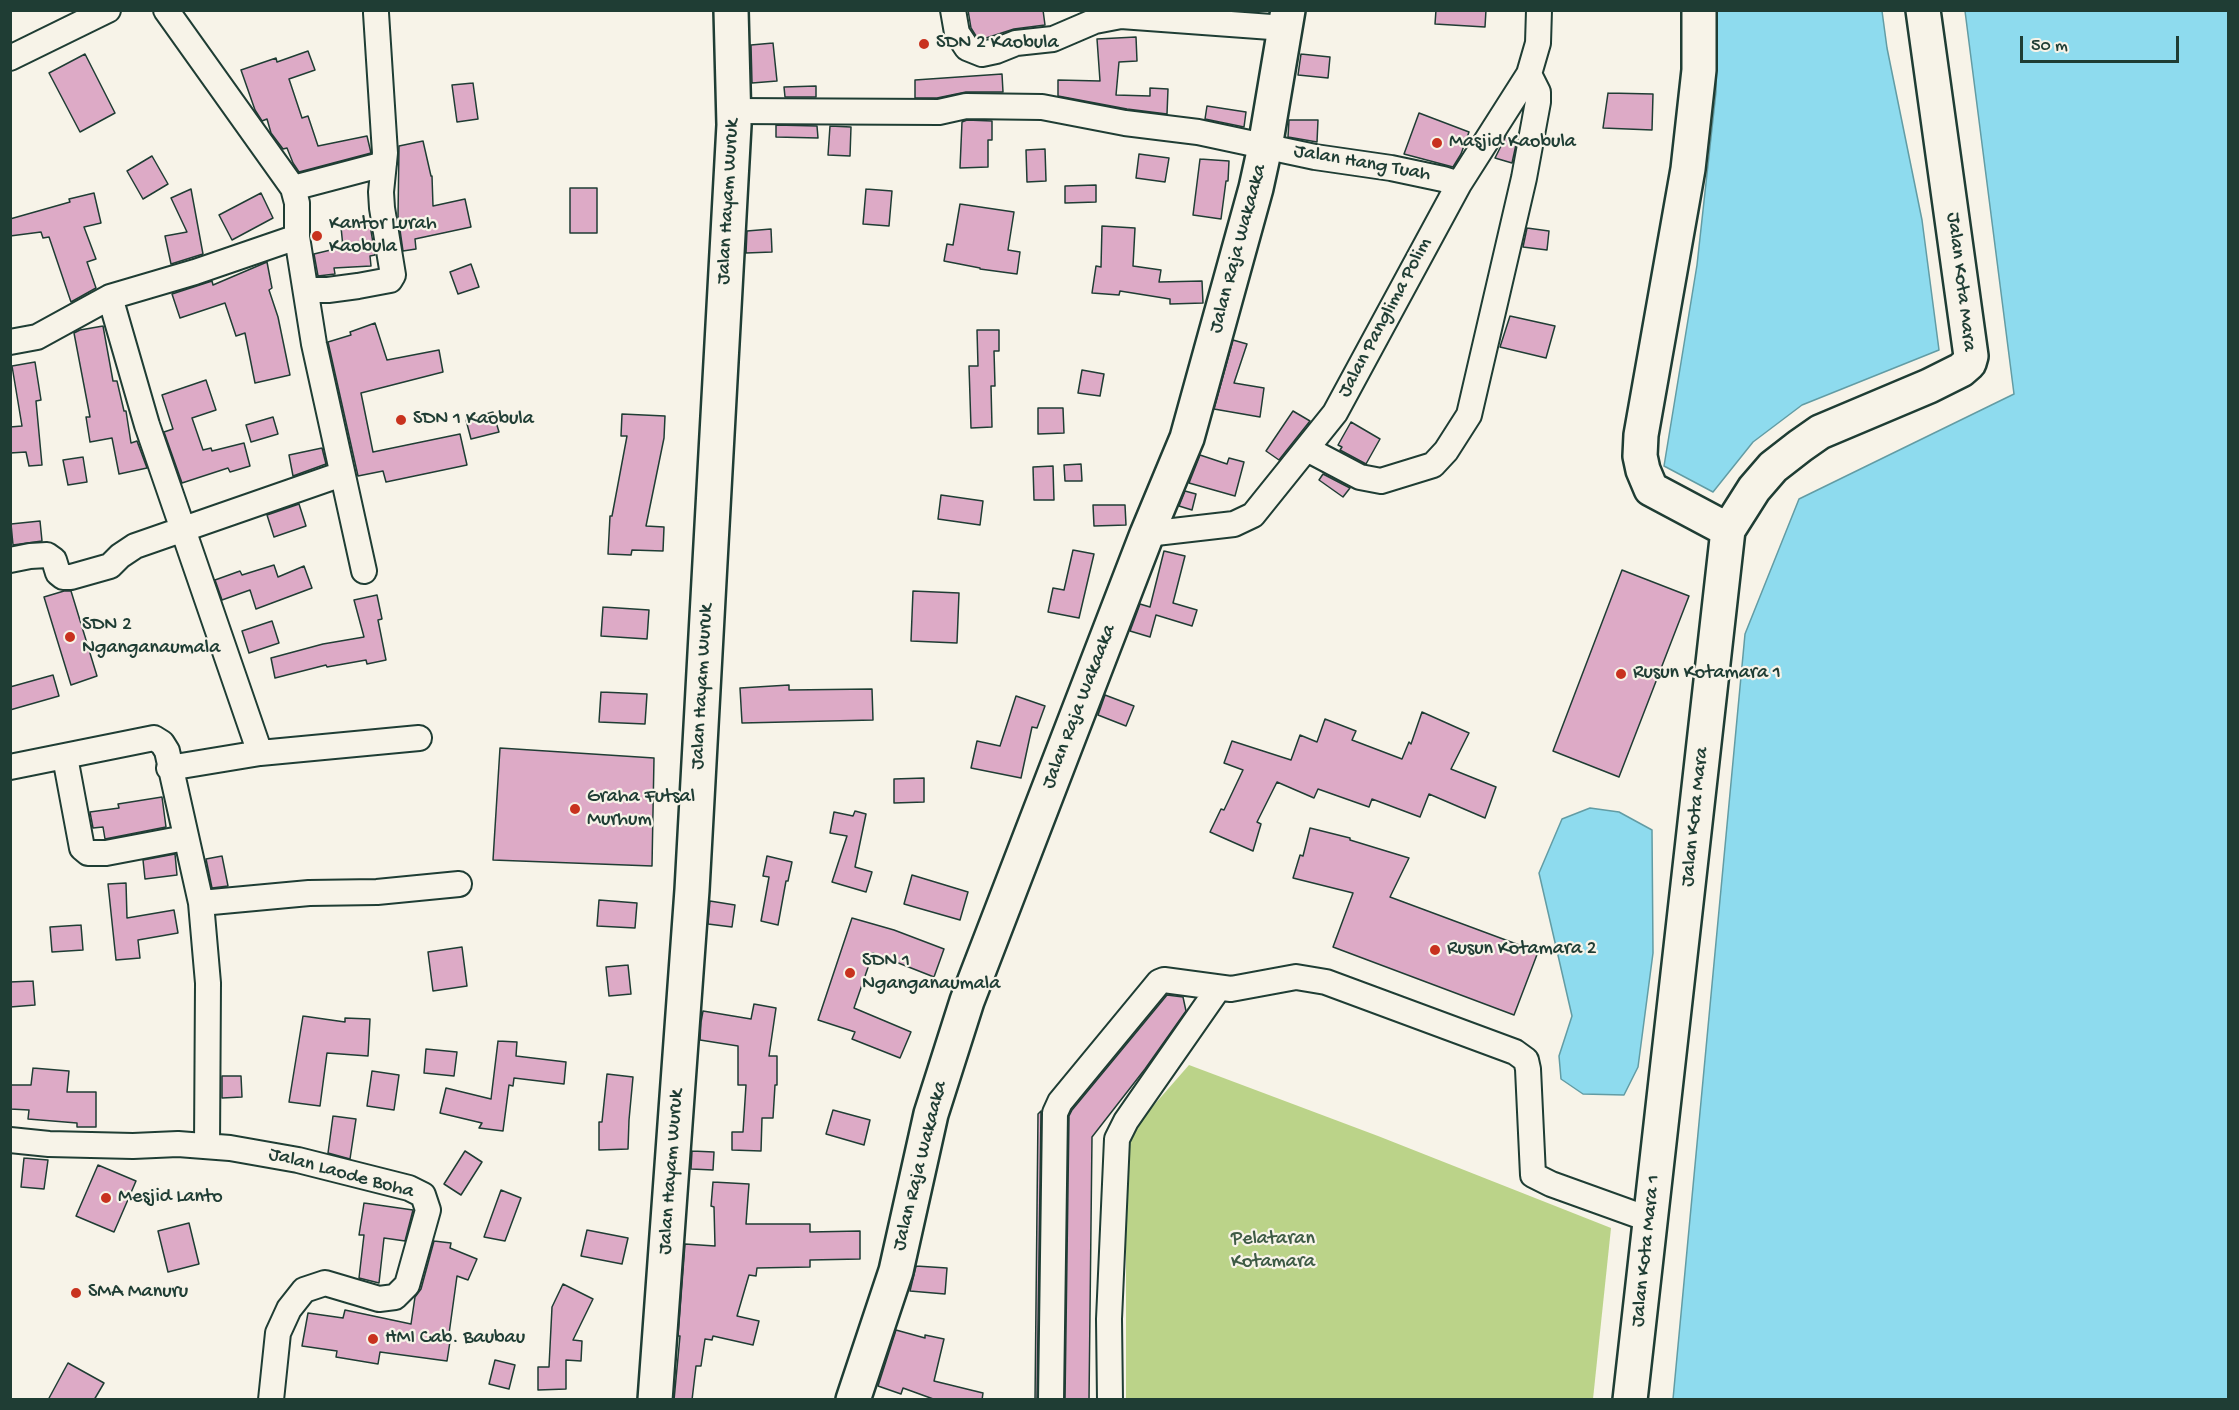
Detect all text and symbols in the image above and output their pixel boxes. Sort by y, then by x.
scale bar [2023,24,2182,62]
place label: SDN 2 Kaobula [936,32,1059,56]
text: 50 m [2031,36,2068,57]
marker: SDN 2 Kaobula [917,37,931,51]
street label: Jalan Hayam Wuruk [713,119,745,285]
place label: Masjid Kaobula [1449,131,1576,155]
marker: Masjid Kaobula [1430,136,1444,150]
street label: Jalan Hang Tuah [1292,140,1432,188]
street label: Jalan Raja Wakaaka [1205,162,1273,336]
street label: Jalan Kota Mara [1940,211,1980,353]
place label: Kantor Lurah Kaobula [329,213,437,260]
marker: Kantor Lurah Kaobula [310,229,324,243]
street label: Jalan Panglima Polim [1334,234,1438,402]
place label: SDN 1 Kaobula [413,408,534,432]
marker: SDN 1 Kaobula [394,413,408,427]
street label: Jalan Hayam Wuruk [687,604,719,770]
place label: SDN 2 Nganganaumala [82,614,220,661]
street label: Jalan Raja Wakaaka [1038,622,1122,792]
marker: SDN 2 Nganganaumala [63,630,77,644]
place label: Rusun Kotamara 1 [1633,662,1781,686]
marker: Rusun Kotamara 1 [1614,667,1628,681]
street label: Jalan Kota Mara [1677,746,1715,888]
place label: Graha Futsal Murhum [587,786,695,833]
marker: Graha Futsal Murhum [568,802,582,816]
place label: Rusun Kotamara 2 [1447,938,1597,962]
marker: Rusun Kotamara 2 [1428,943,1442,957]
place label: SDN 1 Nganganaumala [862,950,1000,997]
marker: SDN 1 Nganganaumala [843,966,857,980]
street label: Jalan Raja Wakaaka [888,1079,954,1253]
street label: Jalan Hayam Wuruk [654,1089,690,1255]
street label: Jalan Laode Boha [266,1143,416,1205]
street label: Jalan Kota Mara 1 [1627,1174,1667,1328]
place label: Mesjid Lanto [118,1186,223,1210]
marker: Mesjid Lanto [99,1191,113,1205]
park label: Pelataran Kotamara [1231,1228,1315,1275]
place label: SMA Manuru [88,1281,188,1305]
marker: SMA Manuru [69,1286,83,1300]
place label: HMI Cab. Baubau [385,1327,525,1351]
marker: HMI Cab. Baubau [366,1332,380,1346]

